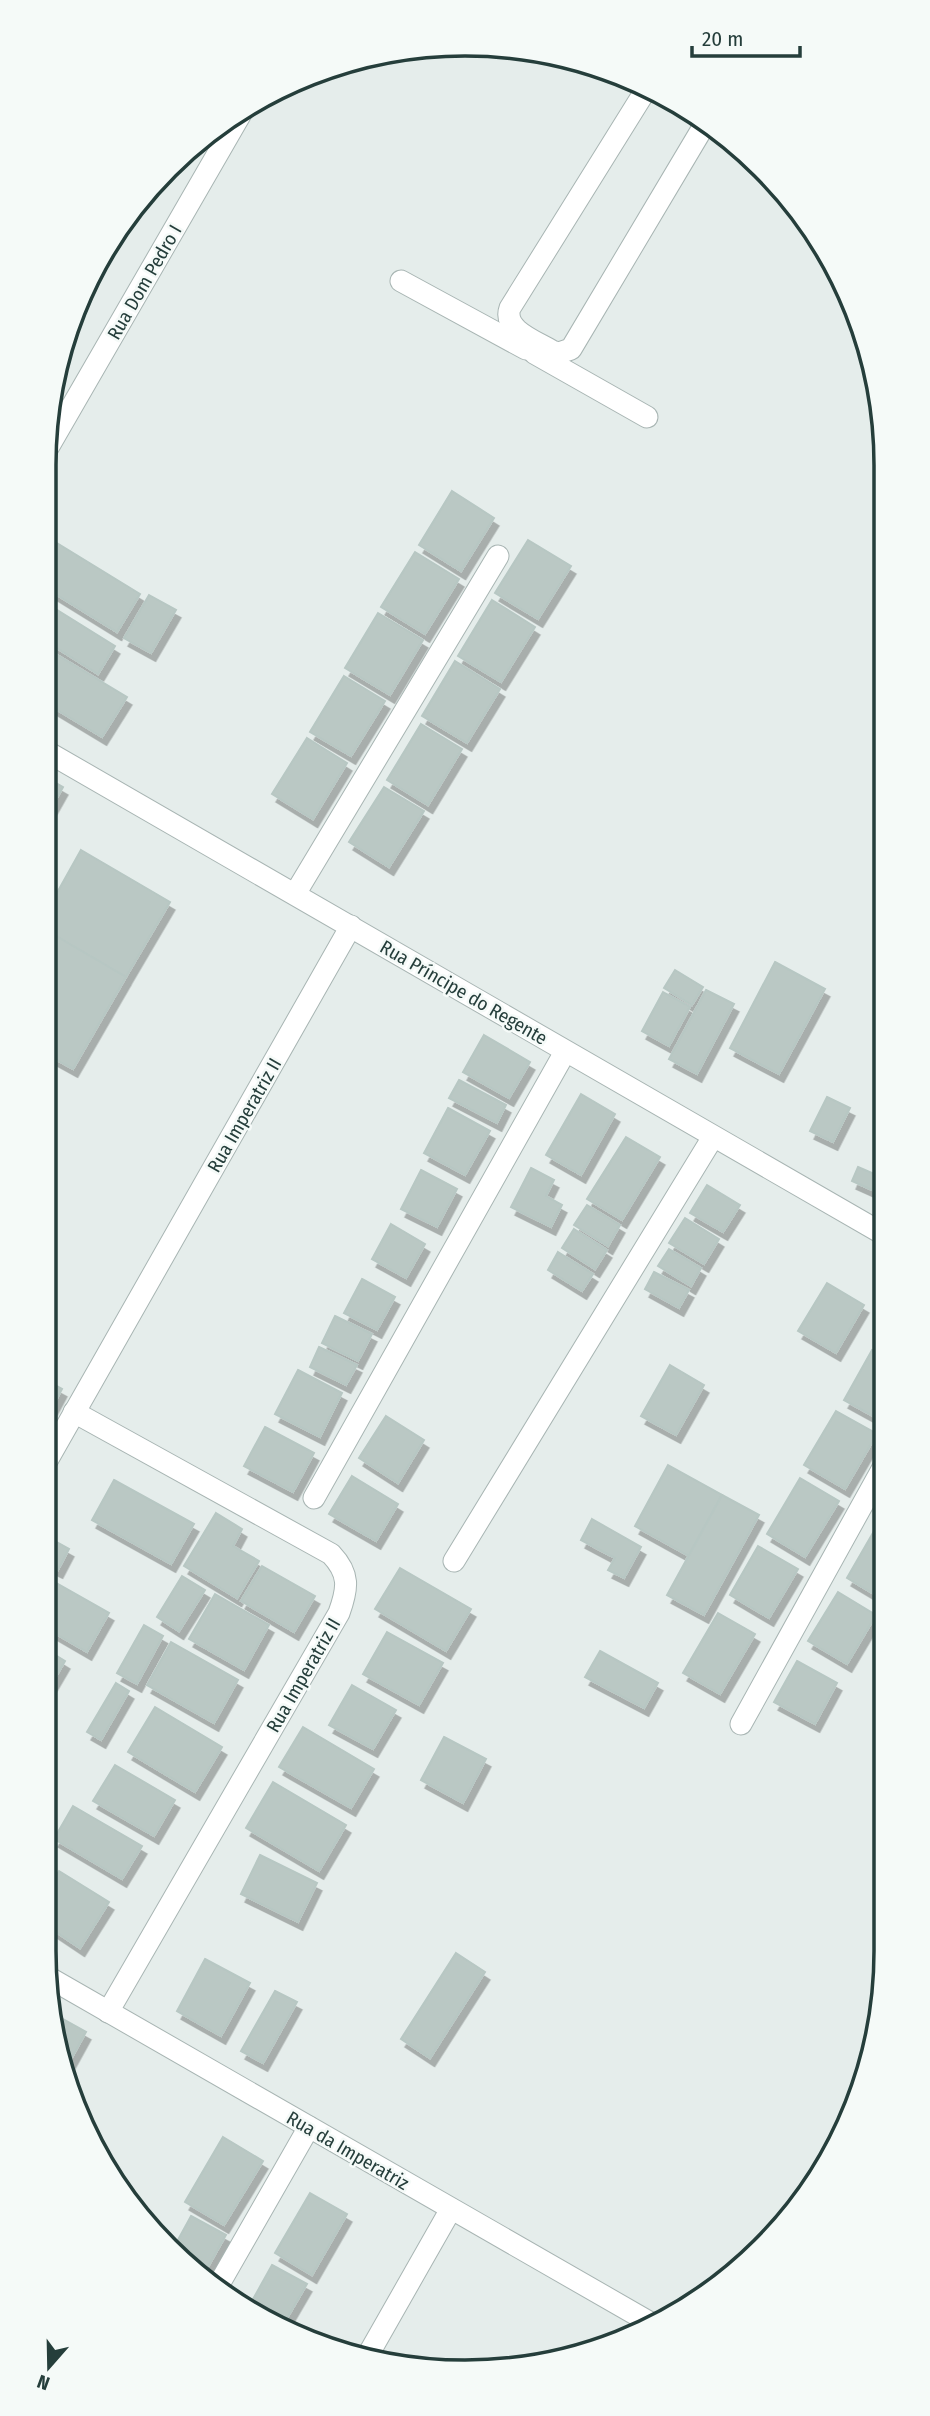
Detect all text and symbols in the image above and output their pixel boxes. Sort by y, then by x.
scale bar [692,14,800,58]
text: 20 m [702,26,743,52]
street label: Rua Dom Pedro I [102,221,187,344]
street label: Rua Príncipe do Regente [376,935,552,1050]
street label: Rua Imperatriz II [202,1054,286,1176]
street label: Rua Imperatriz II [261,1614,345,1736]
street label: Rua da Imperatriz [282,2106,414,2195]
north arrow [14,2332,84,2402]
text: N [34,2370,53,2395]

